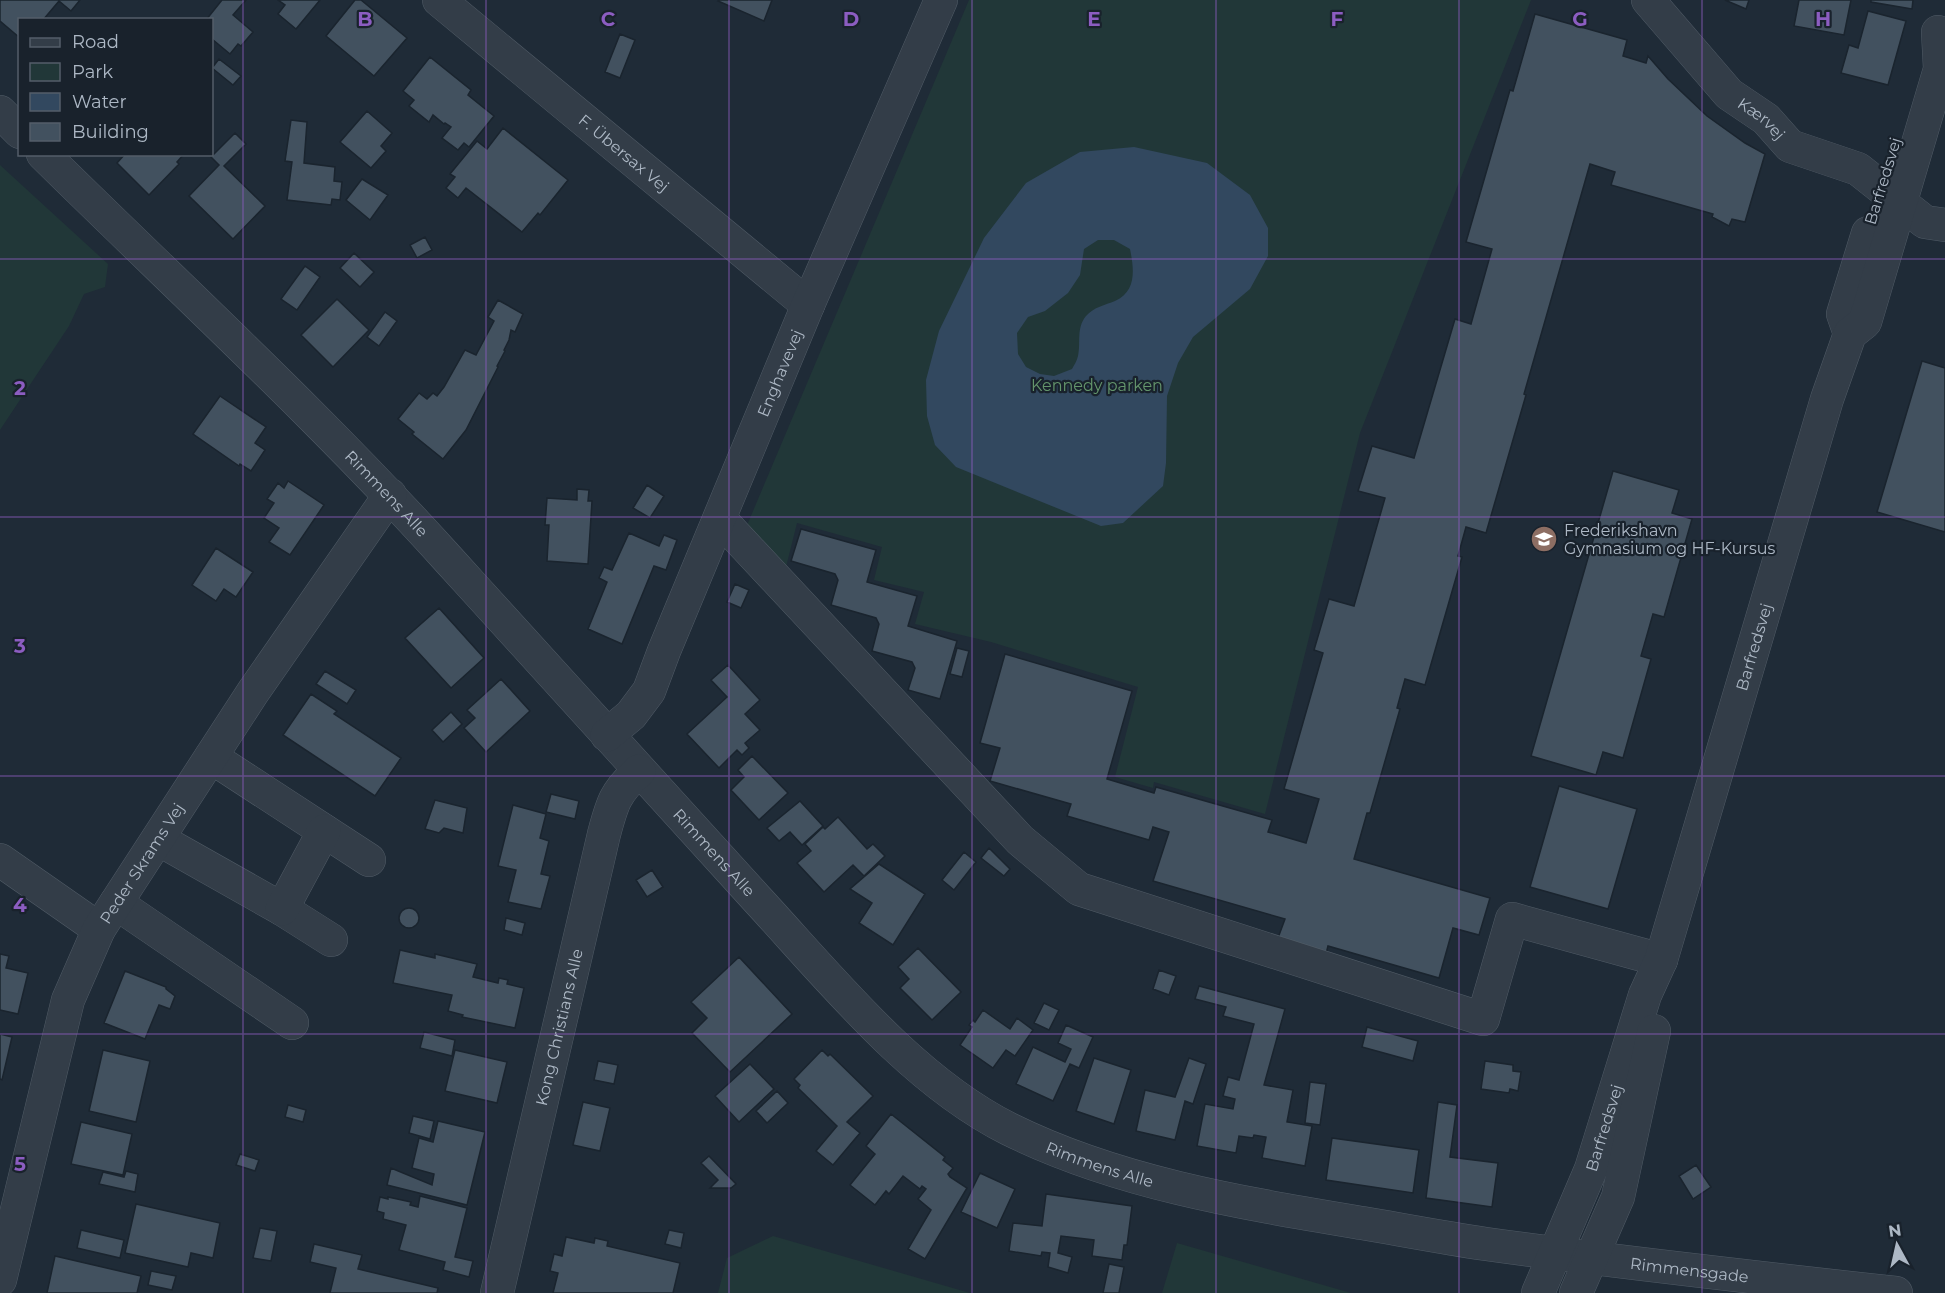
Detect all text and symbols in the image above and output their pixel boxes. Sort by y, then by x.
text: B [357,7,373,31]
text: C [601,7,616,31]
text: D [843,7,859,31]
text: E [1087,7,1101,31]
text: F [1331,7,1344,31]
text: G [1572,7,1588,31]
text: H [1815,7,1831,31]
legend [18,18,213,156]
text: Road [72,31,119,53]
text: Park [72,61,113,83]
text: Water [72,91,127,113]
street label: Kærvej [1734,93,1789,143]
street label: F. Übersax Vej [575,110,673,196]
text: Building [72,121,149,143]
street label: Barfredsvej [1861,135,1905,227]
street label: Enghavevej [753,327,806,420]
text: 2 [14,376,26,400]
park label: Kennedy parken [1031,376,1163,395]
street label: Rimmens Alle [341,446,432,540]
place label: Frederikshavn Gymnasium og HF-Kursus [1564,521,1776,558]
school or university icon: Frederikshavn Gymnasium og HF-Kursus [1529,524,1559,554]
street label: Barfredsvej [1732,601,1776,693]
text: 3 [13,634,26,658]
street label: Peder Skrams Vej [96,799,188,927]
street label: Rimmens Alle [669,805,759,900]
text: 4 [13,893,27,917]
street label: Kong Christians Alle [532,947,586,1107]
street label: Barfredsvej [1581,1082,1626,1174]
street label: Rimmens Alle [1043,1137,1156,1191]
text: 5 [14,1152,26,1176]
north arrow [1867,1215,1927,1275]
text: N [1887,1220,1903,1241]
street label: Rimmensgade [1629,1253,1750,1286]

